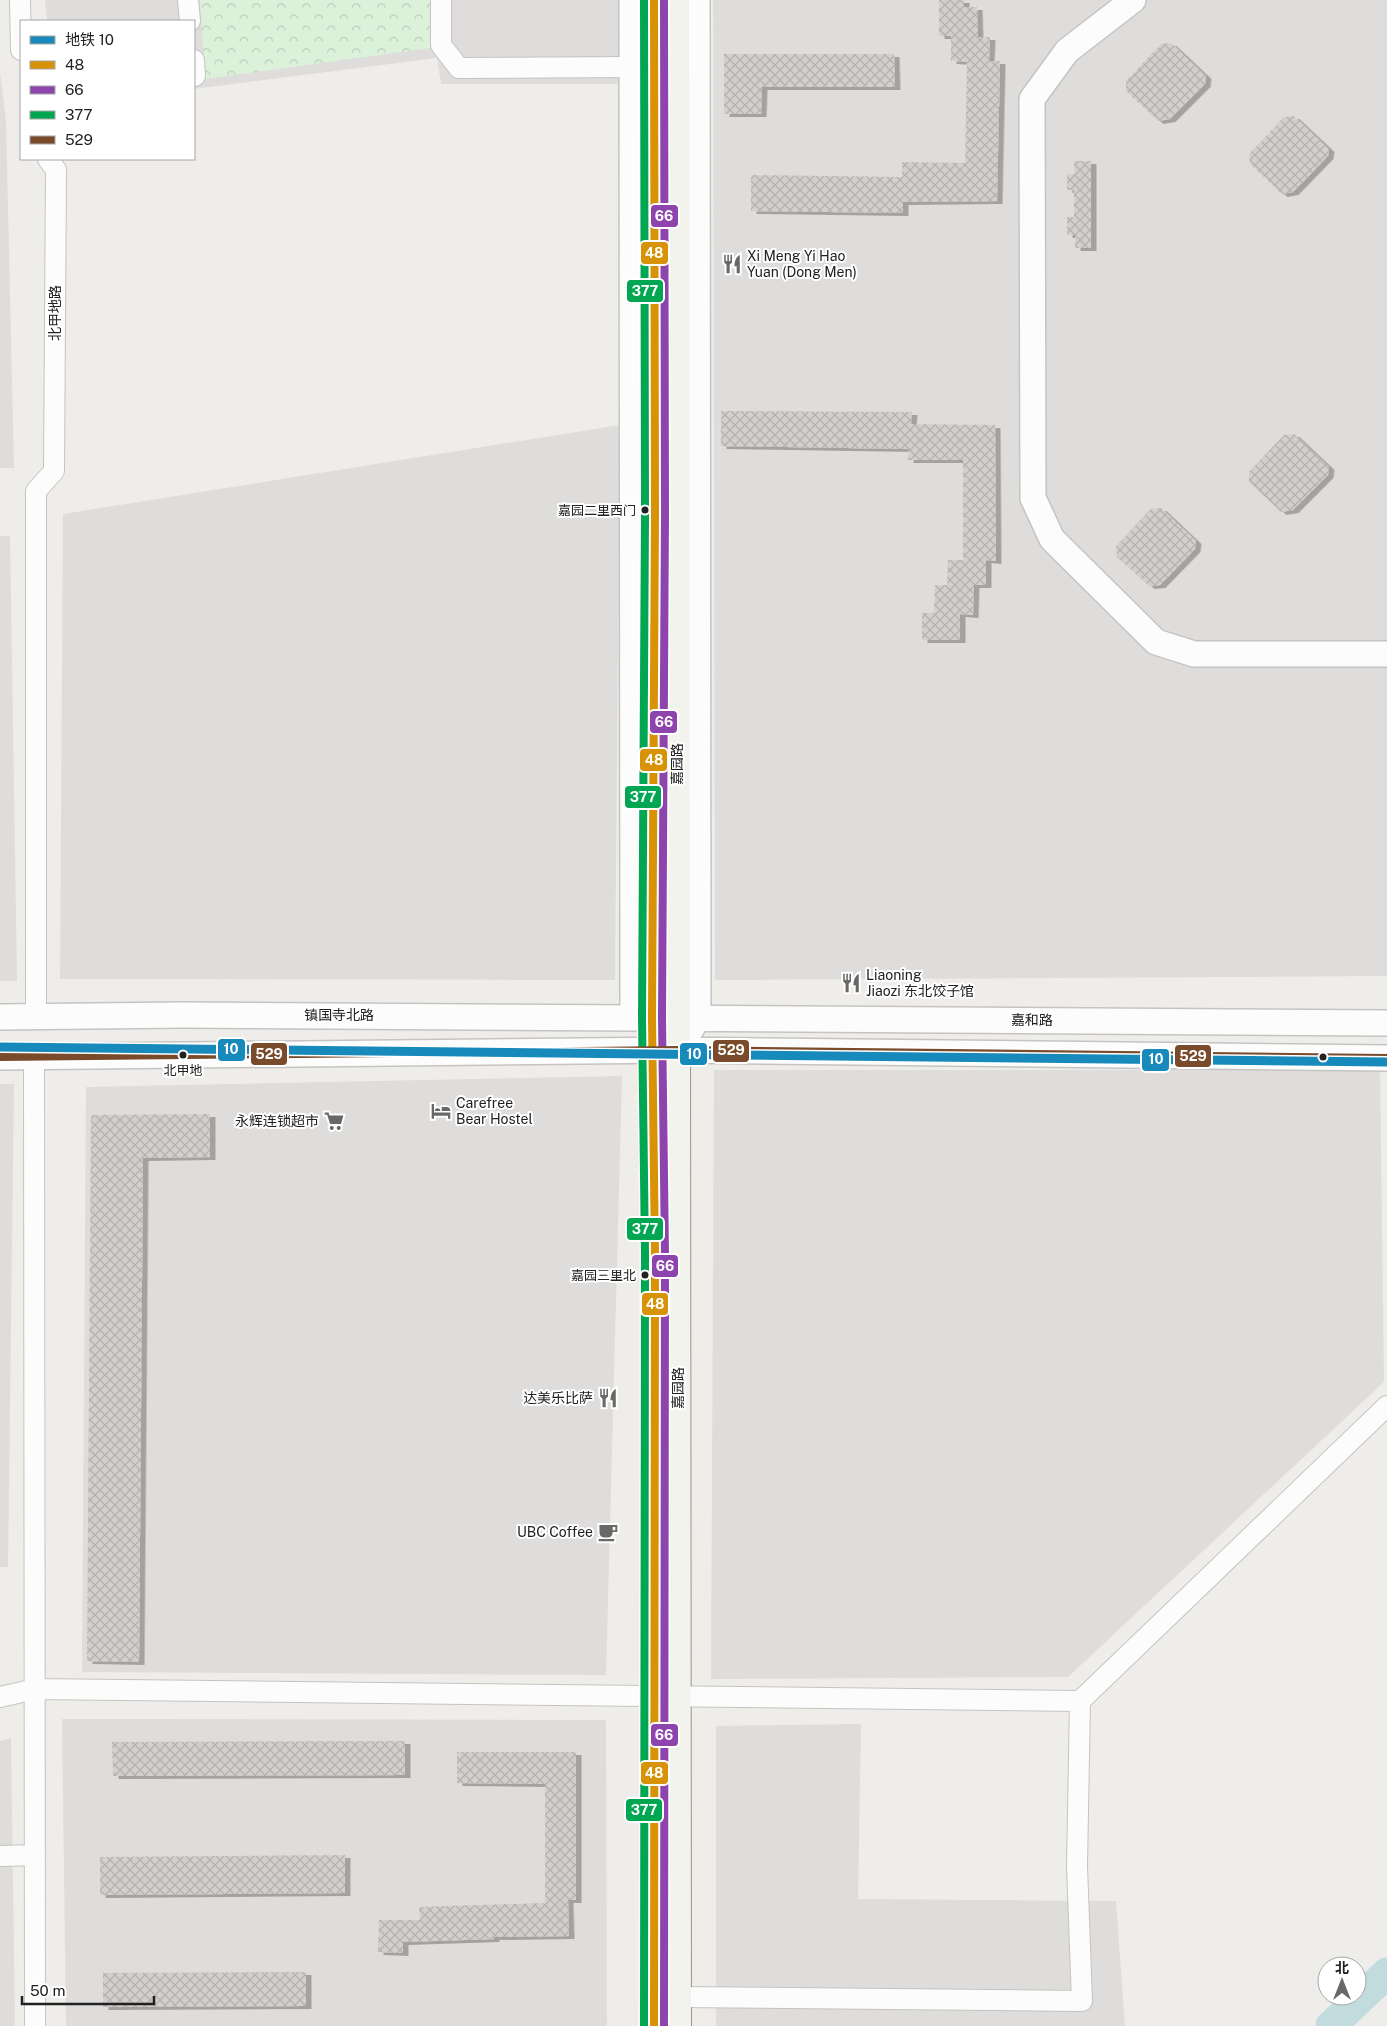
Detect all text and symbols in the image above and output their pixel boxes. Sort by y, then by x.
legend [20,20,195,160]
text: 地铁 10 [65,31,114,48]
text: 48 [65,56,84,73]
text: 66 [65,81,84,98]
text: 377 [65,106,92,123]
text: 529 [65,131,93,148]
line badge: 66 [650,204,679,228]
text: 66 [655,208,673,224]
line badge: 48 [640,241,669,265]
text: 48 [645,245,663,261]
place label: Xi Meng Yi Hao Yuan (Dong Men) [747,248,857,280]
restaurant icon: Xi Meng Yi Hao Yuan (Dong Men) [721,253,743,275]
line badge: 377 [626,279,664,303]
text: 377 [632,283,659,299]
street label: 北甲地路 [47,285,63,341]
place label: 嘉园二里西门 [558,503,636,518]
marker: 嘉园二里西门 [640,505,650,515]
line badge: 66 [649,710,678,734]
text: 66 [655,714,673,730]
street label: 嘉园路 [669,743,685,785]
line badge: 48 [639,748,668,772]
text: 48 [645,752,663,768]
line badge: 377 [624,785,662,809]
text: 377 [630,789,657,805]
place label: Liaoning Jiaozi 东北饺子馆 [866,967,974,999]
restaurant icon: Liaoning Jiaozi 东北饺子馆 [840,972,862,994]
street label: 镇国寺北路 [304,1007,374,1023]
street label: 嘉和路 [1011,1012,1053,1028]
line badge: 10 [217,1038,246,1062]
line badge: 529 [712,1039,750,1063]
text: 10 [223,1041,239,1057]
line badge: 529 [250,1042,288,1066]
line badge: 10 [679,1042,708,1066]
text: 529 [717,1042,745,1058]
line badge: 529 [1174,1044,1212,1068]
text: 529 [255,1046,283,1062]
text: 10 [686,1046,702,1062]
line badge: 10 [1141,1048,1170,1072]
text: 529 [1179,1048,1207,1064]
marker: 北甲地 [178,1050,188,1060]
text: 10 [1148,1051,1164,1067]
unlabelled marker [1318,1052,1328,1062]
place label: 北甲地 [163,1063,203,1078]
place label: Carefree Bear Hostel [456,1095,533,1127]
hotel icon: Carefree Bear Hostel [430,1100,452,1122]
supermarket icon: 永辉连锁超市 [323,1110,345,1132]
place label: 永辉连锁超市 [235,1113,319,1129]
line badge: 377 [626,1217,664,1241]
text: 377 [632,1221,659,1237]
line badge: 66 [651,1254,679,1278]
text: 66 [656,1258,674,1274]
place label: 嘉园三里北 [571,1268,636,1283]
marker: 嘉园三里北 [640,1270,650,1280]
line badge: 48 [641,1292,669,1316]
text: 48 [646,1296,664,1312]
street label: 嘉园路 [670,1367,686,1409]
restaurant icon: 达美乐比萨 [597,1387,619,1409]
place label: 达美乐比萨 [523,1390,593,1406]
cafe icon: UBC Coffee [597,1521,619,1543]
place label: UBC Coffee [517,1524,593,1540]
line badge: 66 [650,1723,679,1747]
text: 66 [655,1727,673,1743]
line badge: 48 [640,1761,669,1785]
text: 48 [645,1765,663,1781]
line badge: 377 [625,1798,663,1822]
text: 377 [631,1802,658,1818]
north arrow [1317,1956,1367,2006]
text: 北 [1335,1960,1349,1976]
scale bar [22,1974,155,2006]
text: 50 m [30,1982,65,1999]

